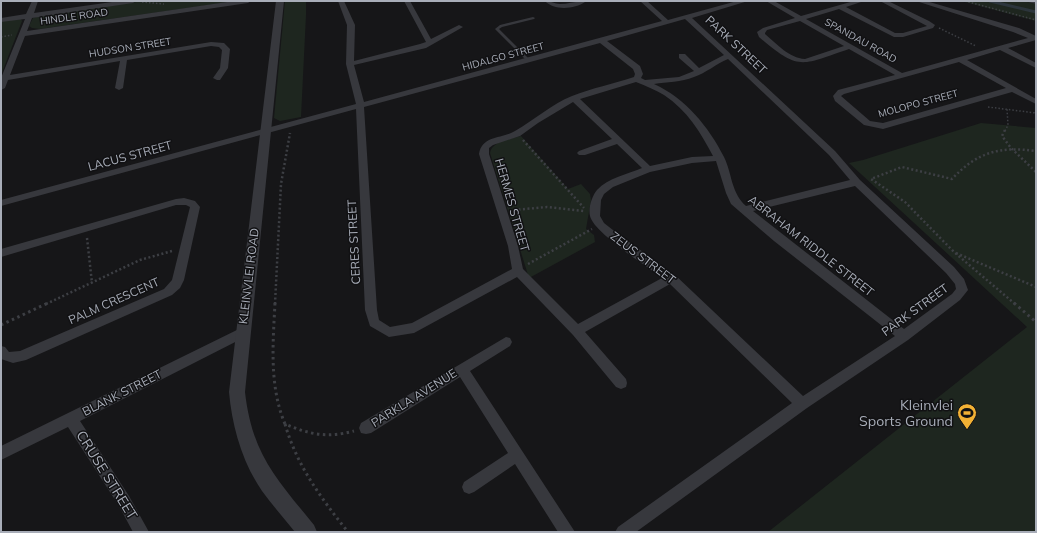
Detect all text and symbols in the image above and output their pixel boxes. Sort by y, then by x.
street label: HINDLE ROAD [39,5,109,28]
street label: PARK STREET [702,12,771,78]
street label: SPANDAU ROAD [822,15,899,66]
street label: HUDSON STREET [88,35,172,60]
street label: HIDALGO STREET [461,39,546,74]
street label: MOLOPO STREET [877,87,960,120]
street label: LACUS STREET [86,137,174,174]
street label: HERMES STREET [492,156,533,254]
street label: ABRAHAM RIDDLE STREET [745,192,878,300]
street label: CERES STREET [344,198,363,285]
street label: KLEINVLEI ROAD [235,227,262,325]
street label: ZEUS STREET [608,228,679,287]
street label: PALM CRESCENT [66,273,162,327]
street label: PARK STREET [878,280,952,339]
street label: PARKLA AVENUE [368,365,459,430]
street label: BLANK STREET [80,366,165,419]
place label: Kleinvlei Sports Ground [859,396,953,430]
sports icon: Kleinvlei Sports Ground [956,402,978,430]
street label: CRUSE STREET [72,427,142,523]

